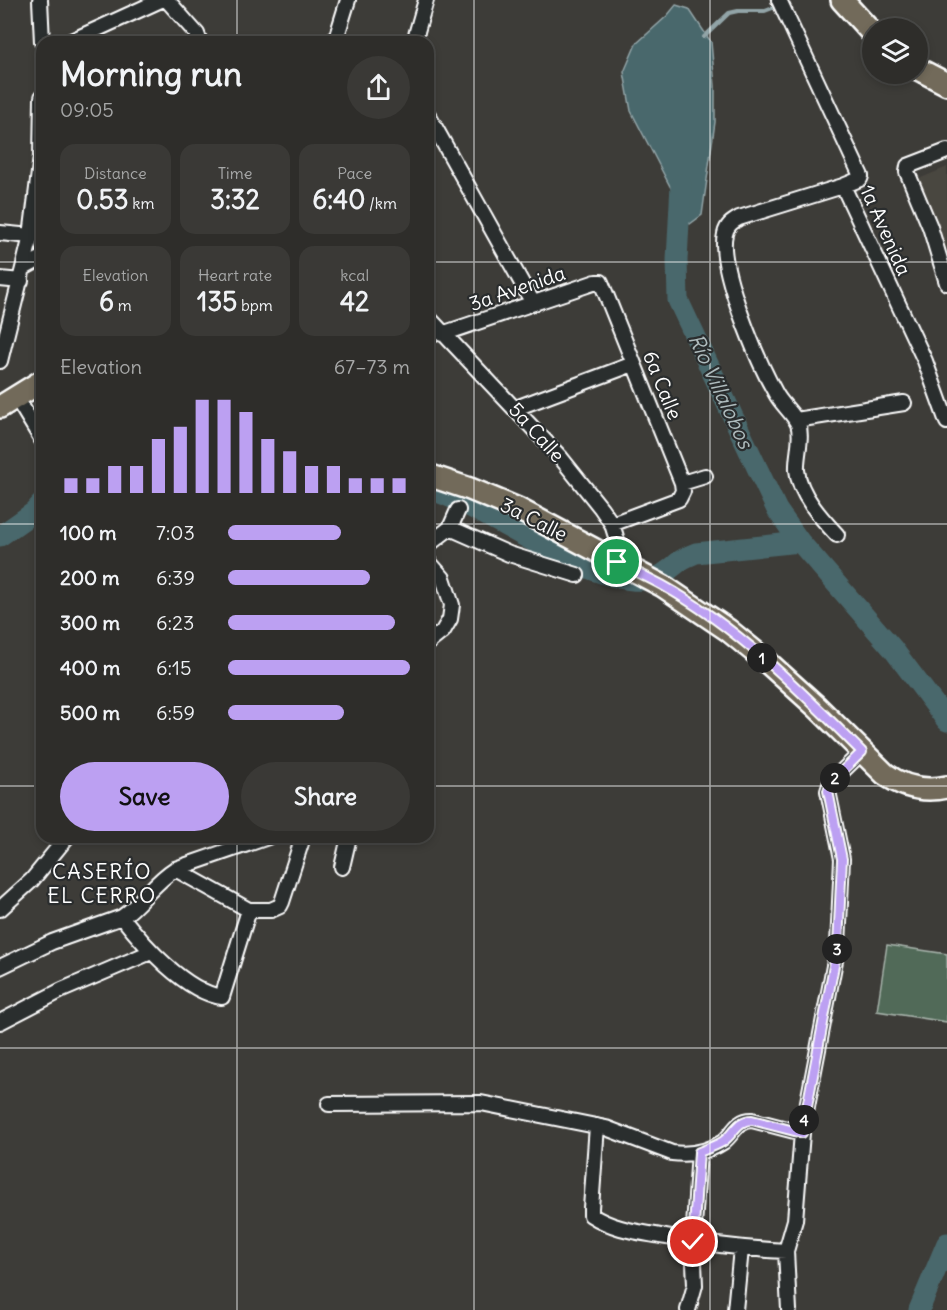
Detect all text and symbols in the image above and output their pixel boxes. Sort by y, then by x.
map controls [862,18,928,84]
button: layers [862,18,928,84]
text: Morning run [60,53,242,95]
button: share [347,56,410,119]
text: 09:05 [60,97,114,122]
text: Distance [84,163,147,183]
text: Time [218,163,252,183]
text: Pace [337,163,372,183]
street label: 1a Avenida [855,181,917,279]
text: 0.53 [76,183,128,216]
text: 3:32 [210,183,260,216]
text: 6:40 [312,183,365,216]
text: km [128,193,154,213]
text: /km [365,193,397,213]
street label: 3a Avenida [466,260,568,316]
text: Elevation [82,265,148,285]
text: Heart rate [198,265,272,285]
text: kcal [340,265,369,285]
text: 6 [99,285,114,318]
text: 135 [197,285,237,318]
text: 42 [340,285,369,318]
text: m [114,295,132,315]
text: bpm [237,295,273,315]
water label: Río Villalobos [683,329,760,454]
street label: 6a Calle [638,347,688,423]
text: Elevation [60,354,142,379]
text: 67–73 m [334,354,410,379]
street label: 5a Calle [504,397,570,467]
street label: 3a Calle [496,492,572,546]
text: 100 m [60,520,117,545]
text: 7:03 [156,520,195,545]
pin [591,536,642,587]
icon: arrive [600,545,633,578]
text: 200 m [60,565,120,590]
text: 6:39 [156,565,195,590]
text: 300 m [60,610,120,635]
text: 6:23 [156,610,194,635]
pin: 1 [747,643,777,673]
text: 1 [759,648,765,668]
text: 400 m [60,655,120,680]
text: 6:15 [156,655,192,680]
text: 500 m [60,700,120,725]
text: 6:59 [156,700,195,725]
button: Save [60,762,229,831]
button: Share [241,762,410,831]
pin: 2 [820,763,850,793]
text: 2 [831,768,839,788]
district label: CASERÍO EL CERRO [47,858,157,909]
pin: 3 [822,934,852,964]
text: 3 [832,939,842,959]
pin: 4 [789,1105,819,1135]
text: 4 [799,1110,809,1130]
pin [667,1216,718,1267]
icon: check [676,1225,709,1258]

